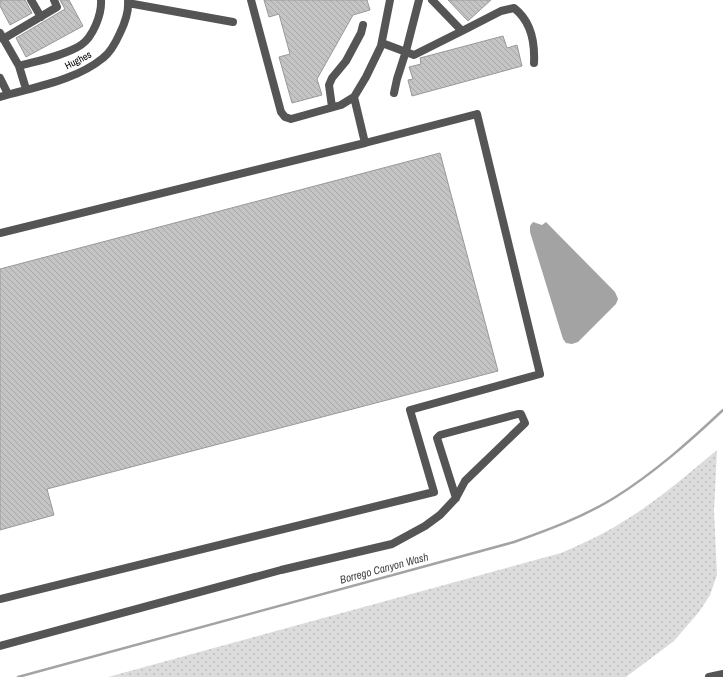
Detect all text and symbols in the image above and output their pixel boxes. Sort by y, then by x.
street label: Hughes [62,48,94,72]
water label: Borrego Canyon Wash [338,549,430,587]

